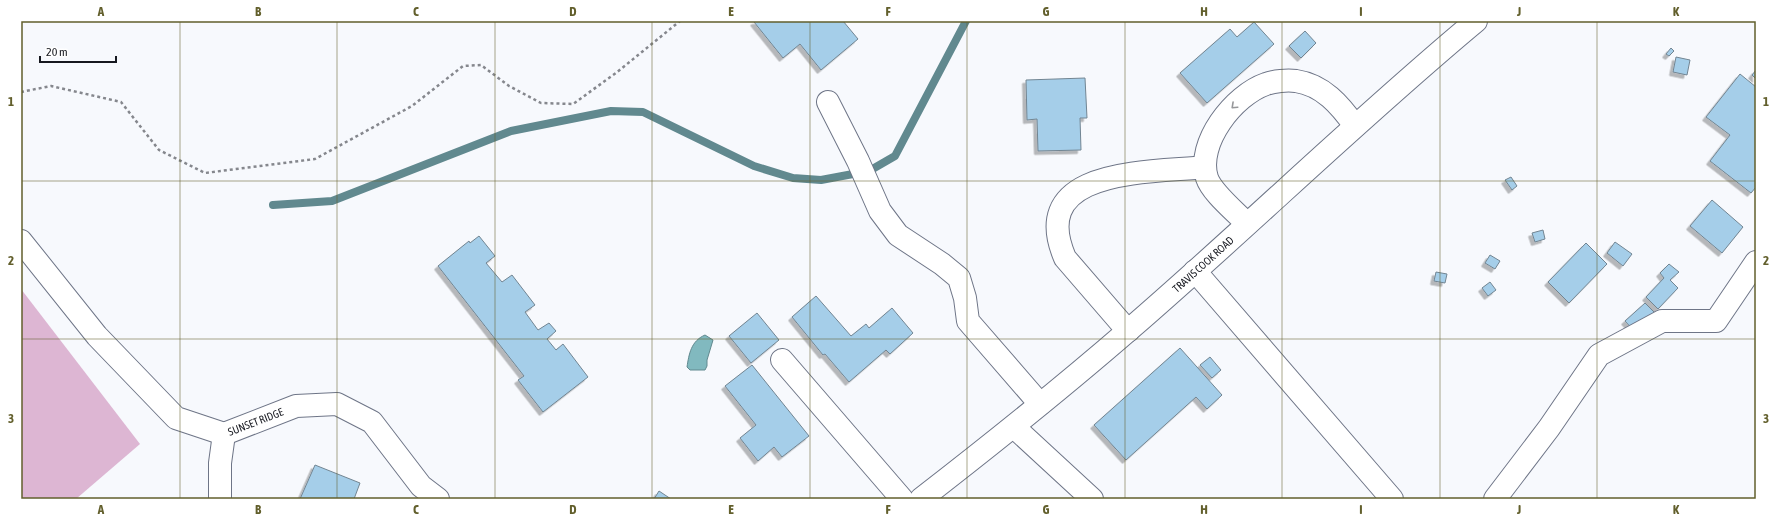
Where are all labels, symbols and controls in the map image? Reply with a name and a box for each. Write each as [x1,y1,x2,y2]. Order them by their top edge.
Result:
text: A [97,4,105,19]
text: B [255,4,262,19]
text: C [413,4,419,19]
text: D [569,4,577,19]
text: E [728,4,734,19]
text: F [885,4,891,19]
text: G [1043,4,1050,19]
text: H [1200,4,1208,19]
text: I [1359,4,1363,19]
text: J [1516,4,1521,19]
text: K [1673,4,1680,19]
scale bar [40,38,116,64]
text: 20 m [46,45,68,59]
text: 1 [8,94,14,109]
text: 1 [1763,94,1769,109]
one-way arrow [1231,101,1239,109]
street label: TRAVIS COOK ROAD [1170,234,1236,295]
text: 2 [8,253,14,268]
text: 2 [1763,253,1769,268]
street label: SUNSET RIDGE [226,405,285,438]
text: 3 [8,411,14,426]
text: 3 [1763,411,1769,426]
text: A [97,502,105,517]
text: B [255,502,262,517]
text: C [413,502,419,517]
text: D [569,502,577,517]
text: E [728,502,734,517]
text: F [885,502,891,517]
text: G [1043,502,1050,517]
text: H [1200,502,1208,517]
text: I [1359,502,1363,517]
text: J [1516,502,1521,517]
text: K [1673,502,1680,517]

